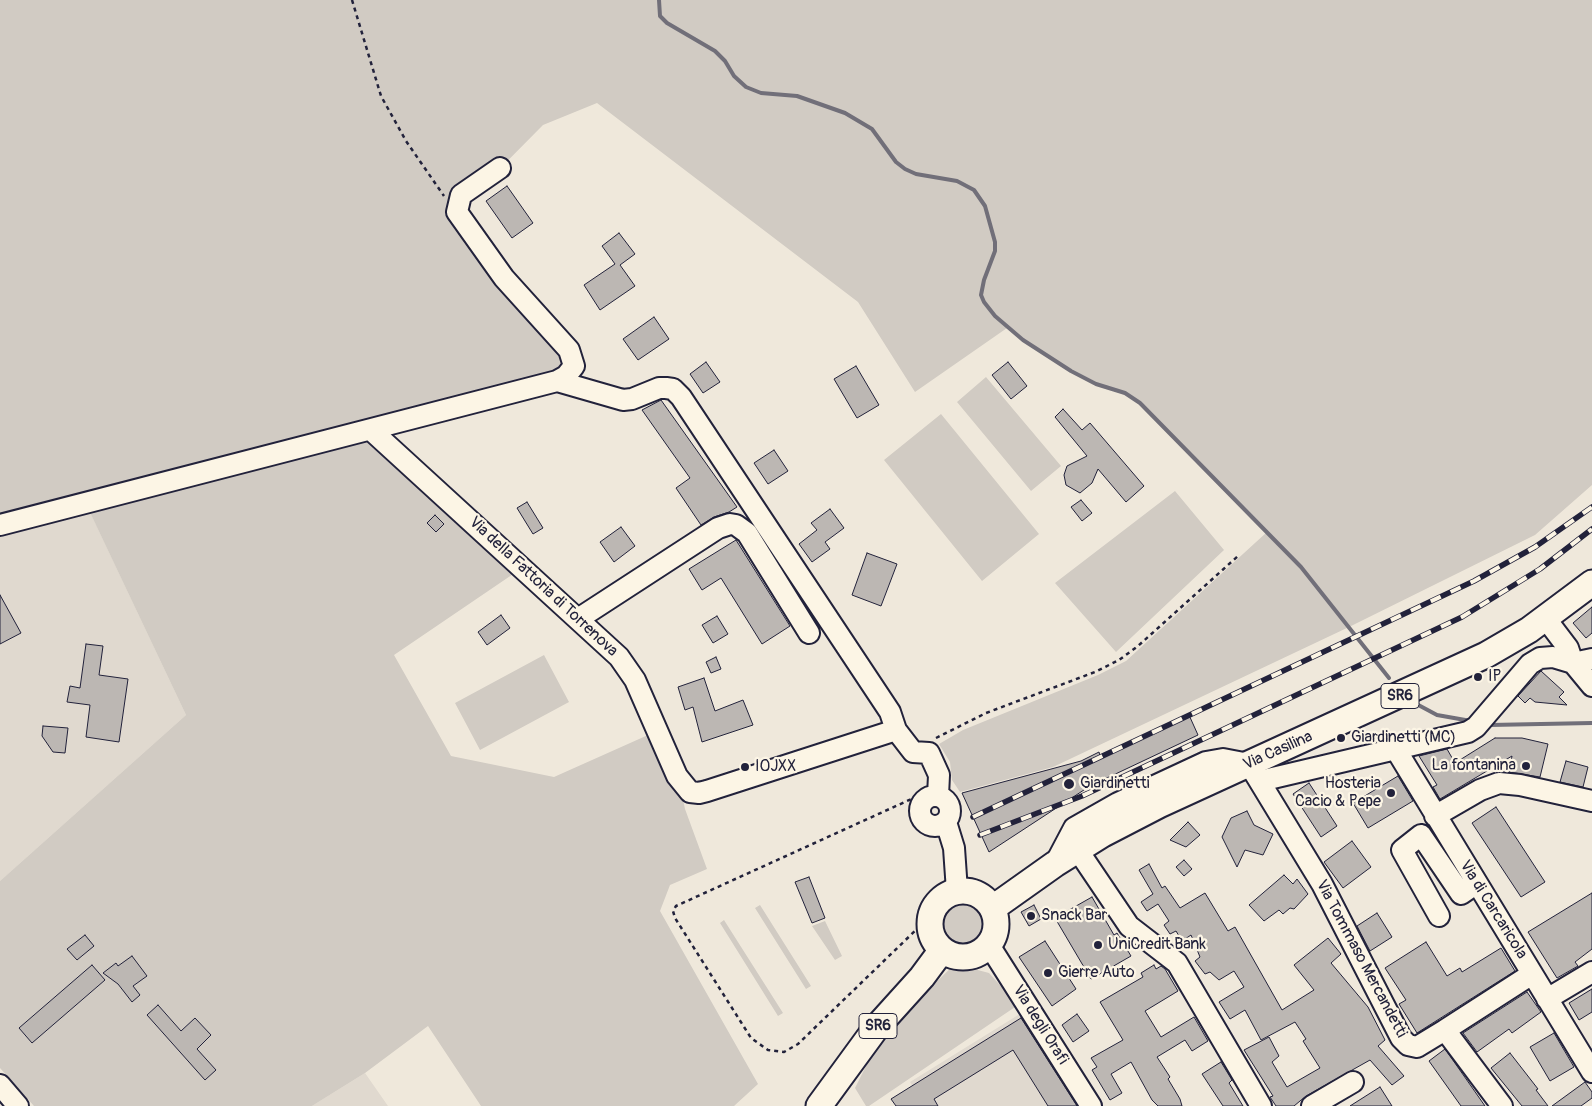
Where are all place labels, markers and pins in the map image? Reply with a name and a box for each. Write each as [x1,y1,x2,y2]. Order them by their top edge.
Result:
place label: IP [1488,667,1501,687]
marker: IP [1472,671,1484,683]
place label: Giardinetti (MC) [1351,728,1456,748]
marker: Giardinetti (MC) [1335,732,1347,744]
place label: La fontanina [1432,756,1516,776]
place label: I0JXX [755,757,796,777]
marker: La fontanina [1520,760,1532,772]
marker: I0JXX [739,761,751,773]
place label: Giardinetti [1080,774,1150,794]
place label: Hosteria Cacio & Pepe [1295,774,1381,812]
marker: Giardinetti [1062,777,1076,791]
marker: Hosteria Cacio & Pepe [1385,787,1397,799]
place label: Snack Bar [1041,906,1107,926]
marker: Snack Bar [1025,910,1037,922]
place label: UniCredit Bank [1108,935,1206,955]
marker: UniCredit Bank [1092,939,1104,951]
place label: Gierre Auto [1058,963,1135,983]
marker: Gierre Auto [1042,967,1054,979]

